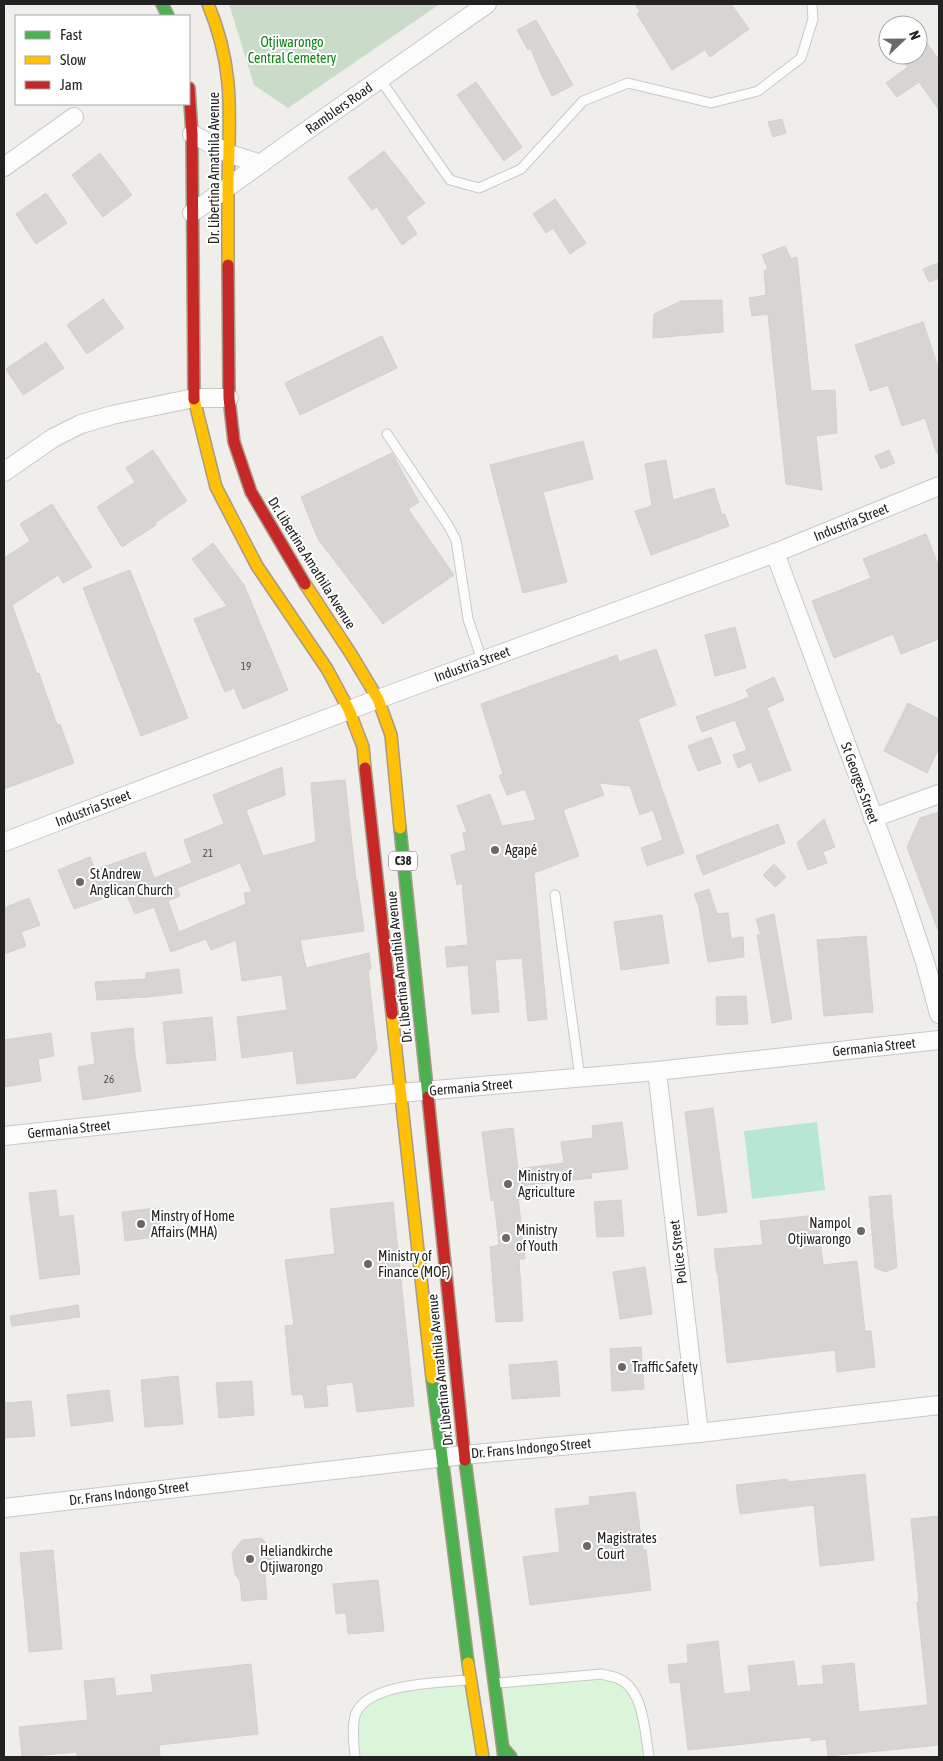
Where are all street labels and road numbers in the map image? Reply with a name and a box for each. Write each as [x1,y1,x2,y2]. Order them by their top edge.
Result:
street label: Ramblers Road [303,79,375,137]
street label: Dr. Libertina Amathila Avenue [206,92,222,244]
street label: Dr. Libertina Amathila Avenue [265,494,359,632]
street label: Industria Street [811,500,891,544]
street label: Industria Street [432,643,512,685]
street label: St Georges Street [838,740,882,826]
street label: Industria Street [53,786,133,830]
road number: C38 [389,851,417,870]
street label: Dr. Libertina Amathila Avenue [383,890,415,1044]
street label: Germania Street [832,1035,916,1059]
street label: Germania Street [429,1075,513,1099]
street label: Germania Street [27,1117,111,1141]
street label: Police Street [666,1219,690,1285]
street label: Dr. Libertina Amathila Avenue [424,1293,456,1447]
street label: Dr. Frans Indongo Street [470,1435,592,1461]
street label: Dr. Frans Indongo Street [68,1478,190,1508]

